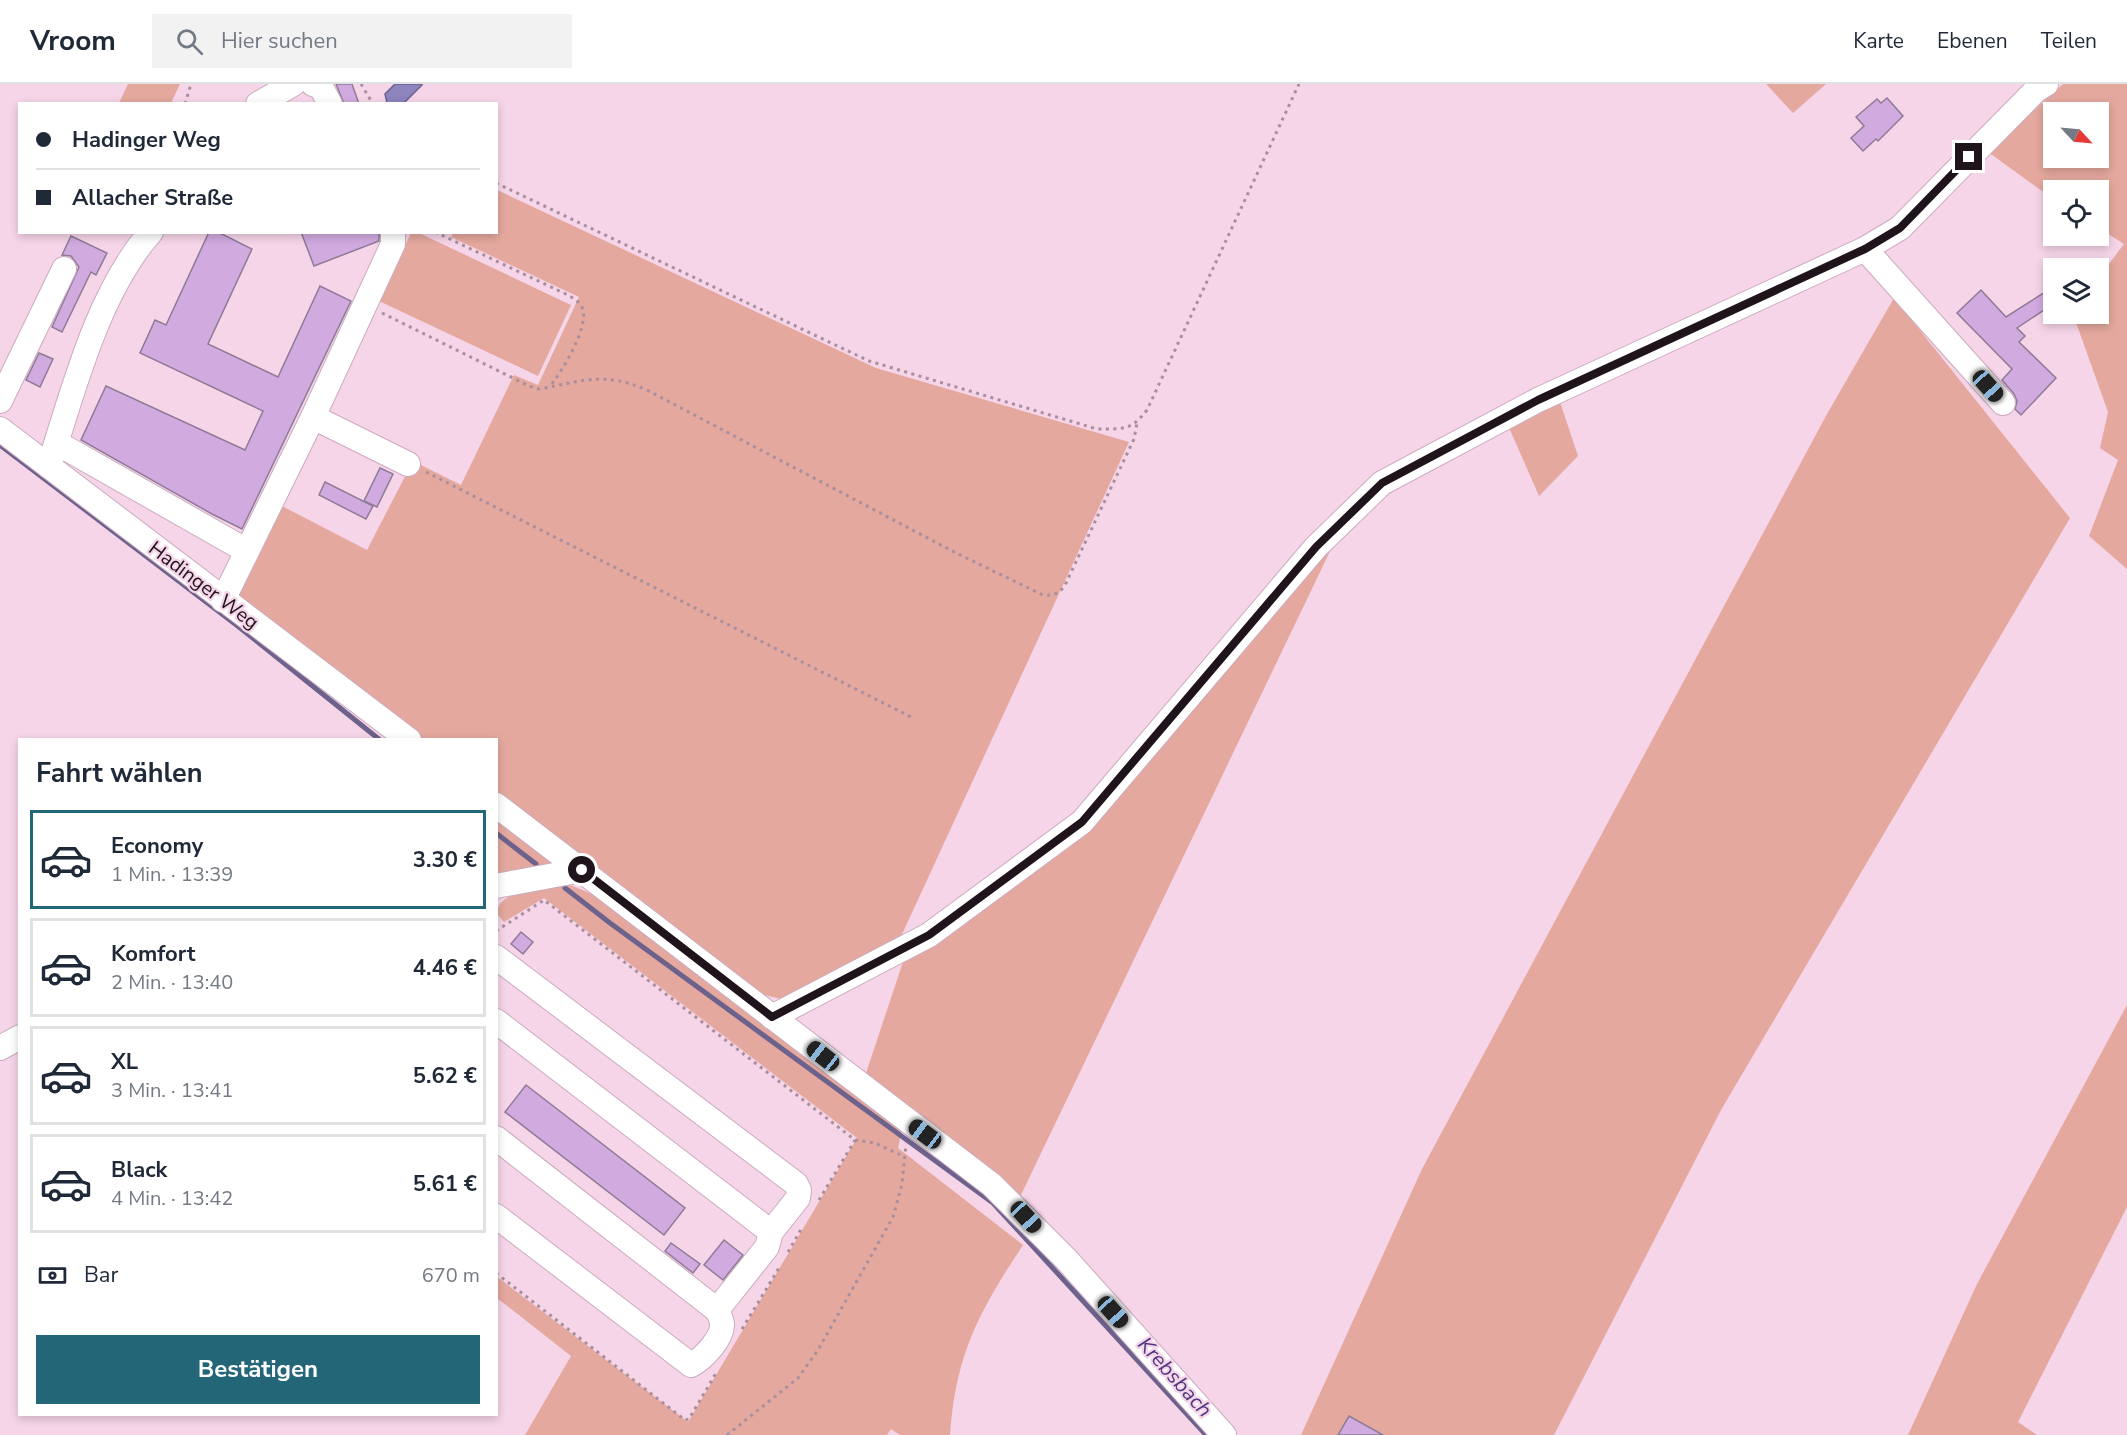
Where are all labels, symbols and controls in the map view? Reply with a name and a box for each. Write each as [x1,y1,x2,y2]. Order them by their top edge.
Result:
search box [152,14,572,68]
text: Vroom [30,22,116,60]
icon: search [173,25,206,58]
text: Hier suchen [221,26,338,56]
text: Karte [1853,27,1904,55]
text: Ebenen [1937,27,2008,55]
text: Teilen [2041,27,2097,55]
north arrow [2043,102,2109,168]
map controls [2043,102,2109,324]
text: Hadinger Weg [72,125,221,155]
route end [1955,143,1982,170]
button: locate [2043,180,2109,246]
text: Allacher Straße [72,183,233,213]
button: layers [2043,258,2109,324]
car [1969,367,2007,405]
street label: Hadinger Weg [143,535,264,636]
text: Fahrt wählen [36,755,202,792]
text: Economy [111,831,203,861]
icon: car [39,833,93,887]
text: 3.30 € [413,845,477,875]
route start [568,856,595,883]
text: 1 Min. · 13:39 [111,861,233,888]
text: Komfort [111,939,195,969]
icon: car [39,941,93,995]
text: 4.46 € [413,953,477,983]
text: 2 Min. · 13:40 [111,969,233,996]
car [803,1038,843,1074]
text: XL [111,1047,138,1077]
icon: car [39,1049,93,1103]
text: 5.62 € [413,1061,477,1091]
text: 3 Min. · 13:41 [111,1077,233,1104]
car [905,1116,945,1152]
text: Black [111,1155,167,1185]
icon: car [39,1157,93,1211]
text: 5.61 € [413,1169,477,1199]
text: 4 Min. · 13:42 [111,1185,233,1212]
car [1007,1198,1045,1236]
icon: cash [36,1259,69,1292]
text: Bar [84,1260,118,1290]
text: 670 m [422,1262,480,1289]
car [1094,1293,1132,1331]
water label: Krebsbach [1131,1331,1219,1423]
button: Bestätigen [36,1335,480,1404]

